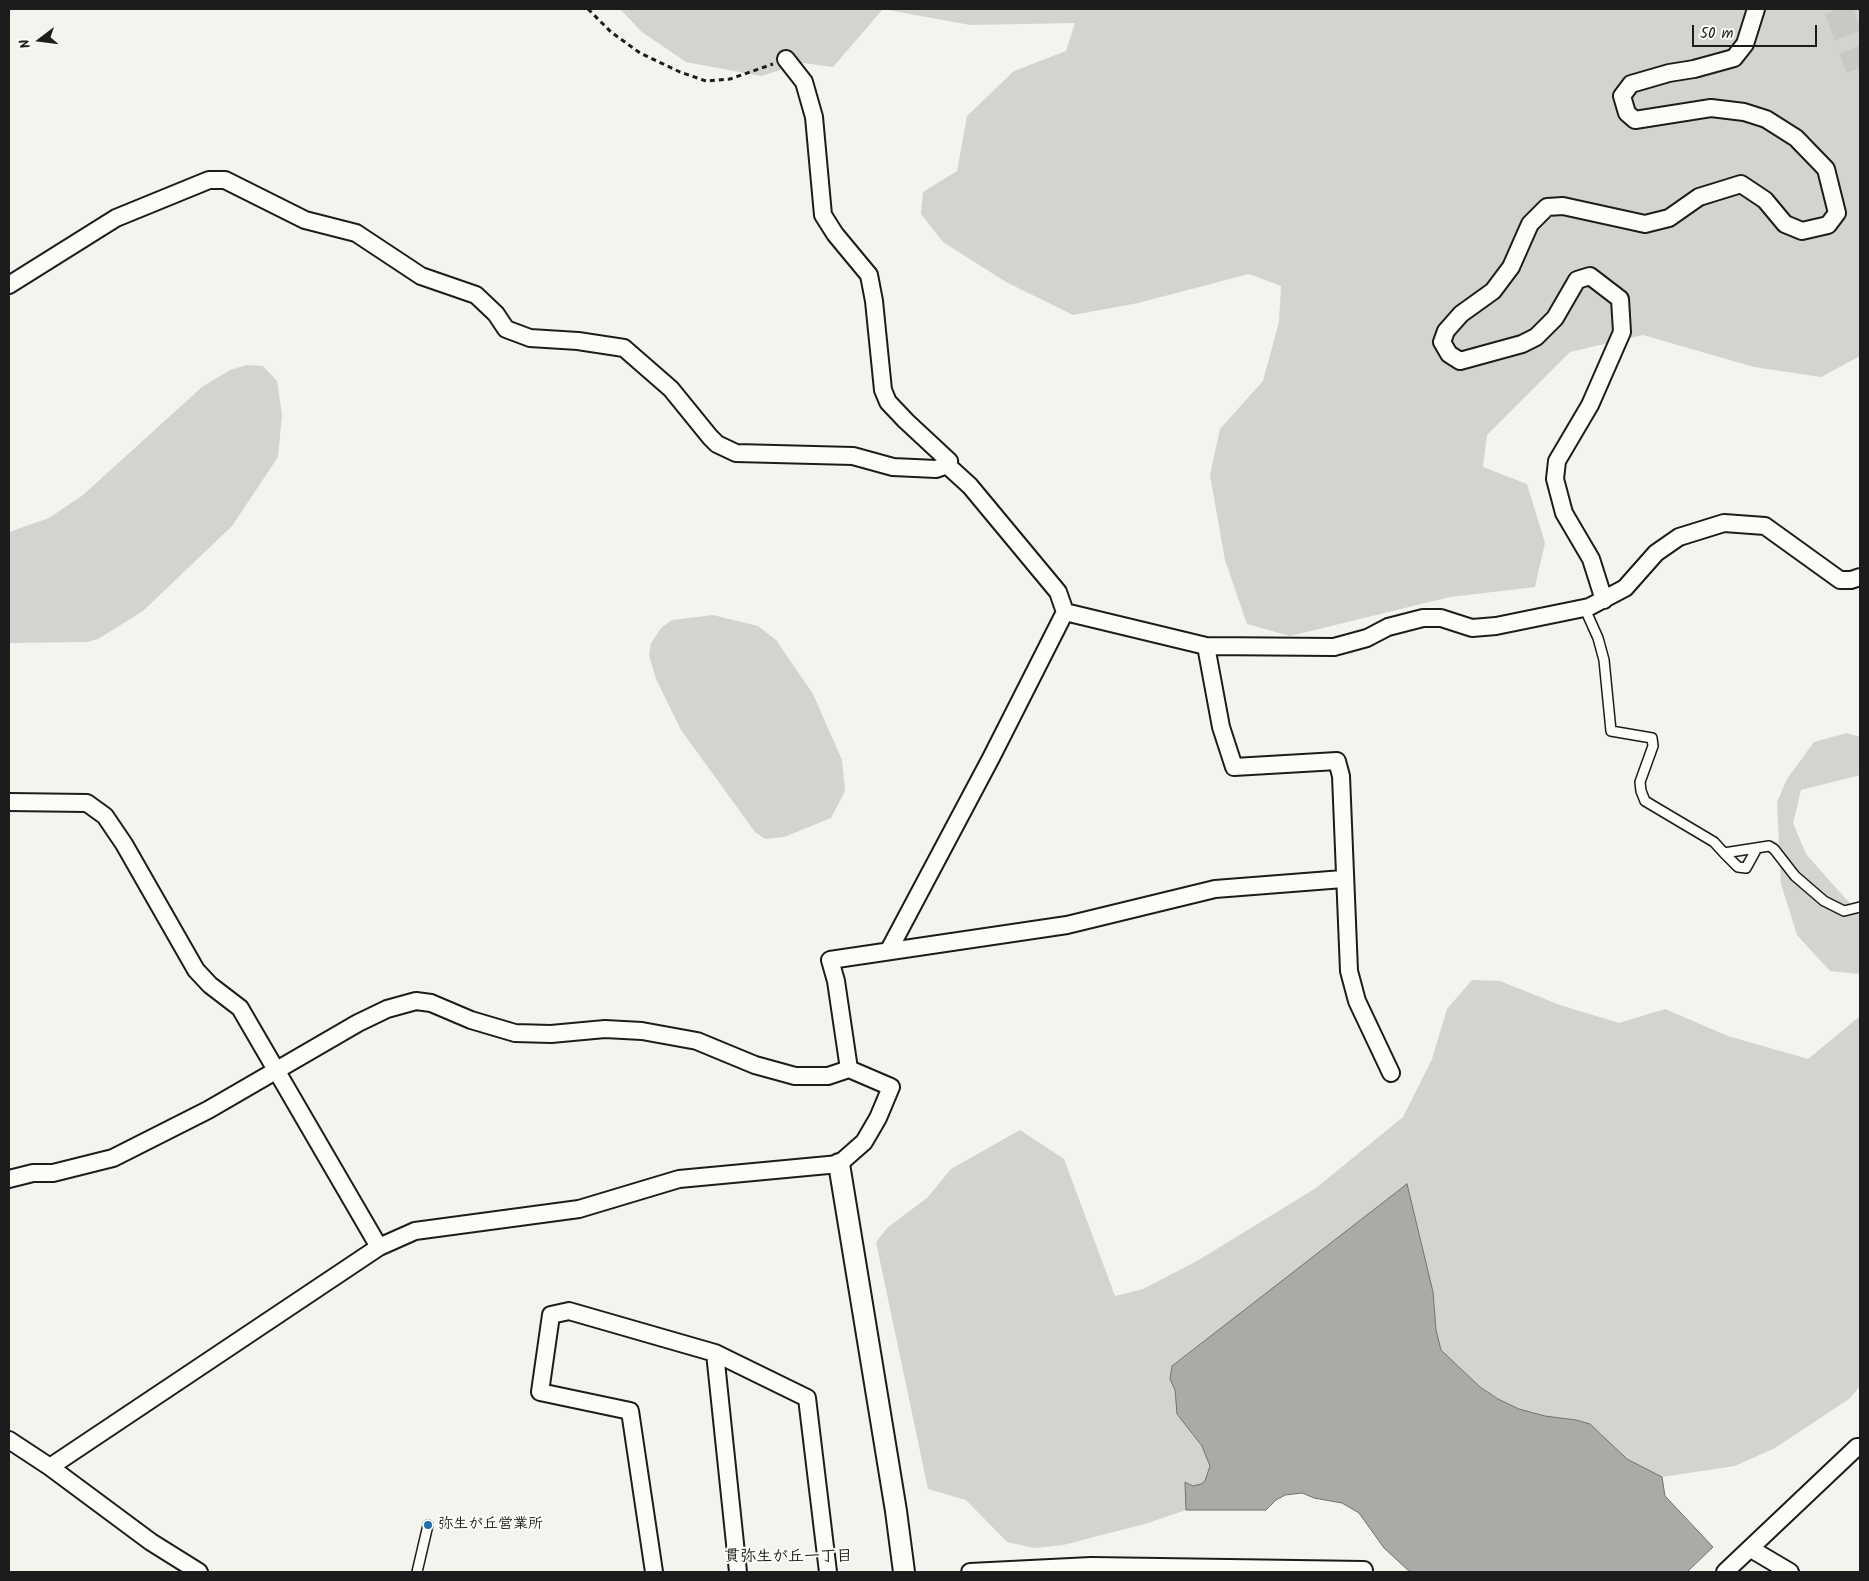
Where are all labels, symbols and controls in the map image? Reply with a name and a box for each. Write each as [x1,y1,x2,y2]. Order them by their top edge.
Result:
north arrow [15,15,65,65]
scale bar [1694,15,1819,47]
text: 50 m [1700,22,1734,46]
text: N [14,37,37,51]
place label: 弥生が丘営業所 [438,1516,543,1534]
marker: 弥生が丘営業所 [422,1519,434,1531]
district label: 貫弥生が丘一丁目 [724,1548,852,1568]

